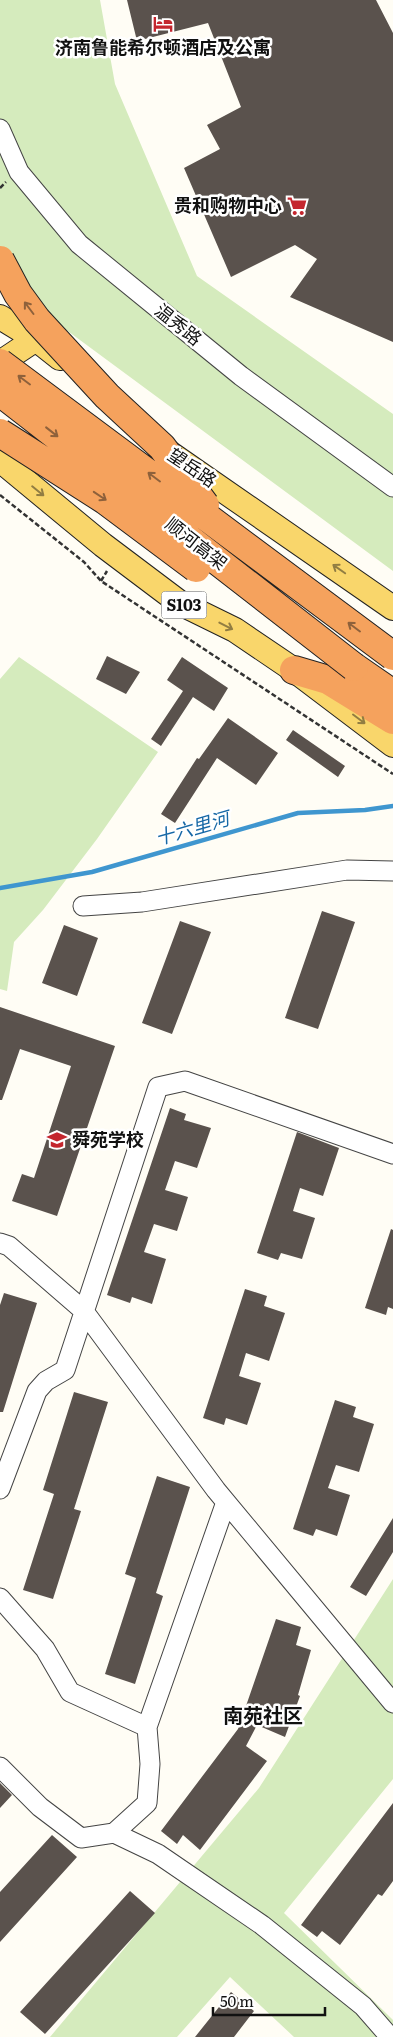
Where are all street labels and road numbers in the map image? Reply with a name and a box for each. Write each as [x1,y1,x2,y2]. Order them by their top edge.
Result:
street label: 温秀路 [149,296,208,351]
street label: 望岳路 [163,440,223,493]
street label: 顺河高架 [160,510,234,576]
road number: S103 [162,592,206,618]

